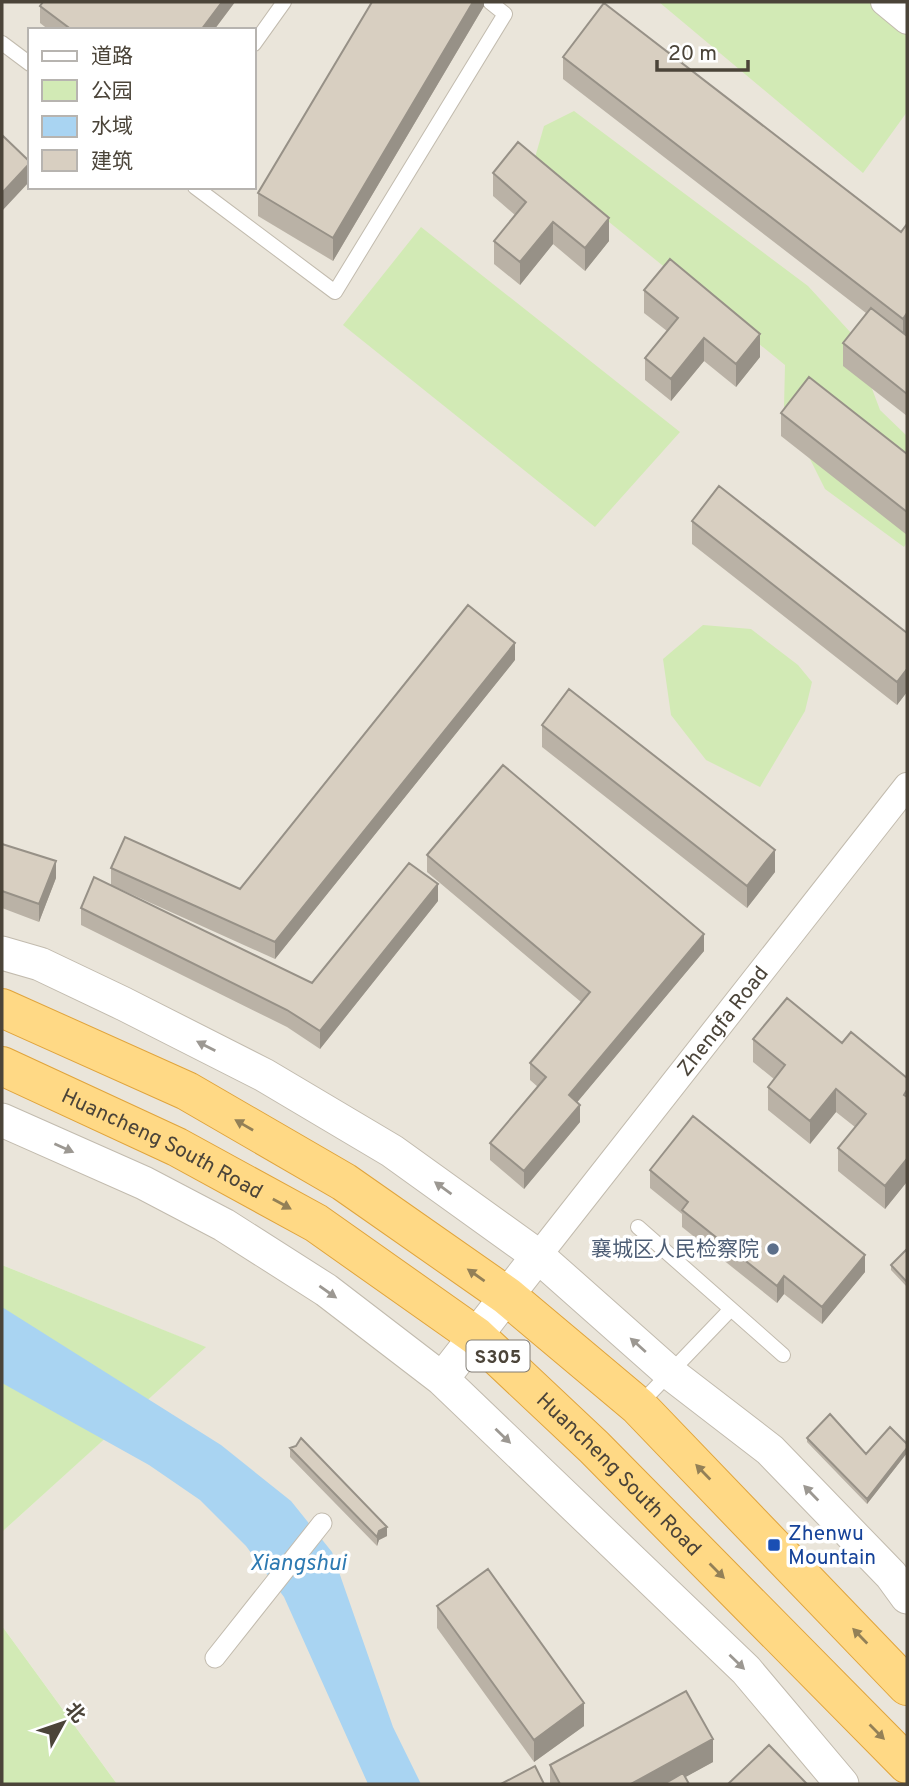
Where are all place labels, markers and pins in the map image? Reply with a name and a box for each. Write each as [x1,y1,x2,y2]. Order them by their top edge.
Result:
place label: 襄城区人民检察院 [591,1237,759,1264]
marker: 襄城区人民检察院 [765,1241,781,1257]
place label: Zhenwu Mountain [788,1521,876,1572]
marker: Zhenwu Mountain [766,1537,782,1553]

